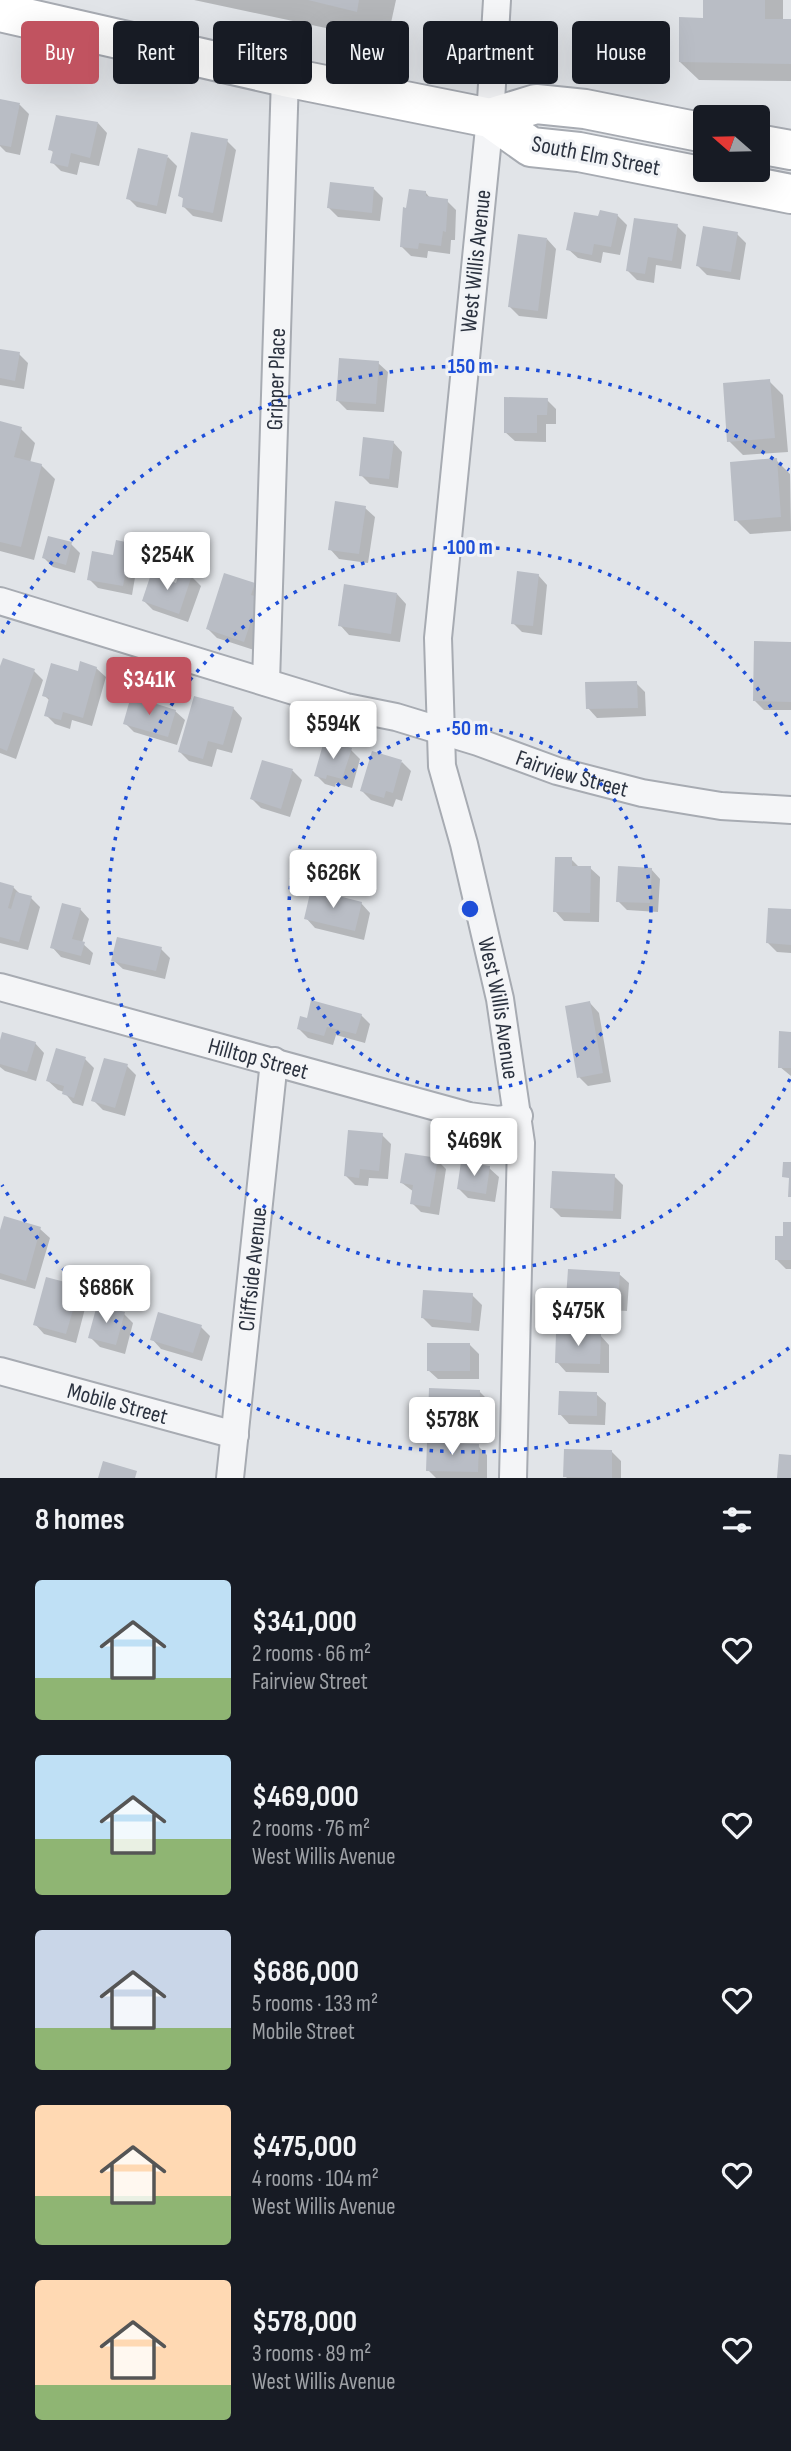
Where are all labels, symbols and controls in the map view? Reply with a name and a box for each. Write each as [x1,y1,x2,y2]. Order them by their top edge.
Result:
chip: Buy [21,21,99,84]
chip: Rent [113,21,199,84]
chip: Filters [213,21,312,84]
chip: New [326,21,409,84]
chip: Apartment [423,21,558,84]
chip: House [572,21,670,84]
north arrow [693,105,770,182]
map controls [693,105,770,182]
street label: South Elm Street [529,130,662,182]
street label: West Willis Avenue [455,188,497,334]
street label: Gripper Place [261,328,292,431]
text: 150 m [448,354,492,379]
pin: $254K [118,532,216,592]
text: 100 m [447,535,493,560]
text: $254K [140,541,194,569]
pin: $341K [100,658,198,717]
text: $341K [122,666,176,694]
pin: $594K [284,702,382,761]
text: $594K [306,710,360,738]
text: 50 m [452,716,488,741]
street label: Fairview Street [512,744,631,804]
pin: $626K [284,850,382,910]
text: $626K [306,859,360,887]
centre of rings [458,897,482,921]
street label: West Willis Avenue [471,935,525,1081]
street label: Hilltop Street [205,1032,311,1086]
pin: $469K [425,1118,523,1178]
text: $469K [446,1127,502,1155]
street label: Cliffside Avenue [233,1206,273,1333]
pin: $686K [57,1266,155,1325]
text: $686K [78,1274,134,1302]
pin: $475K [529,1288,627,1348]
text: $475K [551,1297,605,1325]
street label: Mobile Street [64,1377,171,1431]
pin: $578K [403,1398,501,1457]
text: $578K [425,1406,479,1434]
icon: filters [718,1501,756,1539]
text: 8 homes [35,1502,124,1538]
text: $341,000 [252,1604,357,1640]
icon: home [91,1608,175,1692]
icon: heart [718,1631,756,1669]
text: 2 rooms · 66 m² [252,1640,371,1668]
text: Fairview Street [252,1668,368,1696]
text: $469,000 [252,1779,359,1815]
icon: home [91,1783,175,1867]
icon: heart [718,1806,756,1844]
text: 2 rooms · 76 m² [252,1815,370,1843]
text: West Willis Avenue [252,1843,395,1871]
text: $686,000 [252,1954,359,1990]
icon: home [91,1958,175,2042]
icon: heart [718,1981,756,2019]
text: 5 rooms · 133 m² [252,1990,378,2018]
text: Mobile Street [252,2018,355,2046]
text: $475,000 [252,2129,357,2165]
icon: home [91,2133,175,2217]
icon: heart [718,2156,756,2194]
text: 4 rooms · 104 m² [252,2165,379,2193]
text: West Willis Avenue [252,2193,395,2221]
text: $578,000 [252,2304,357,2340]
icon: home [91,2308,175,2392]
icon: heart [718,2331,756,2369]
text: 3 rooms · 89 m² [252,2340,371,2368]
text: West Willis Avenue [252,2368,395,2396]

